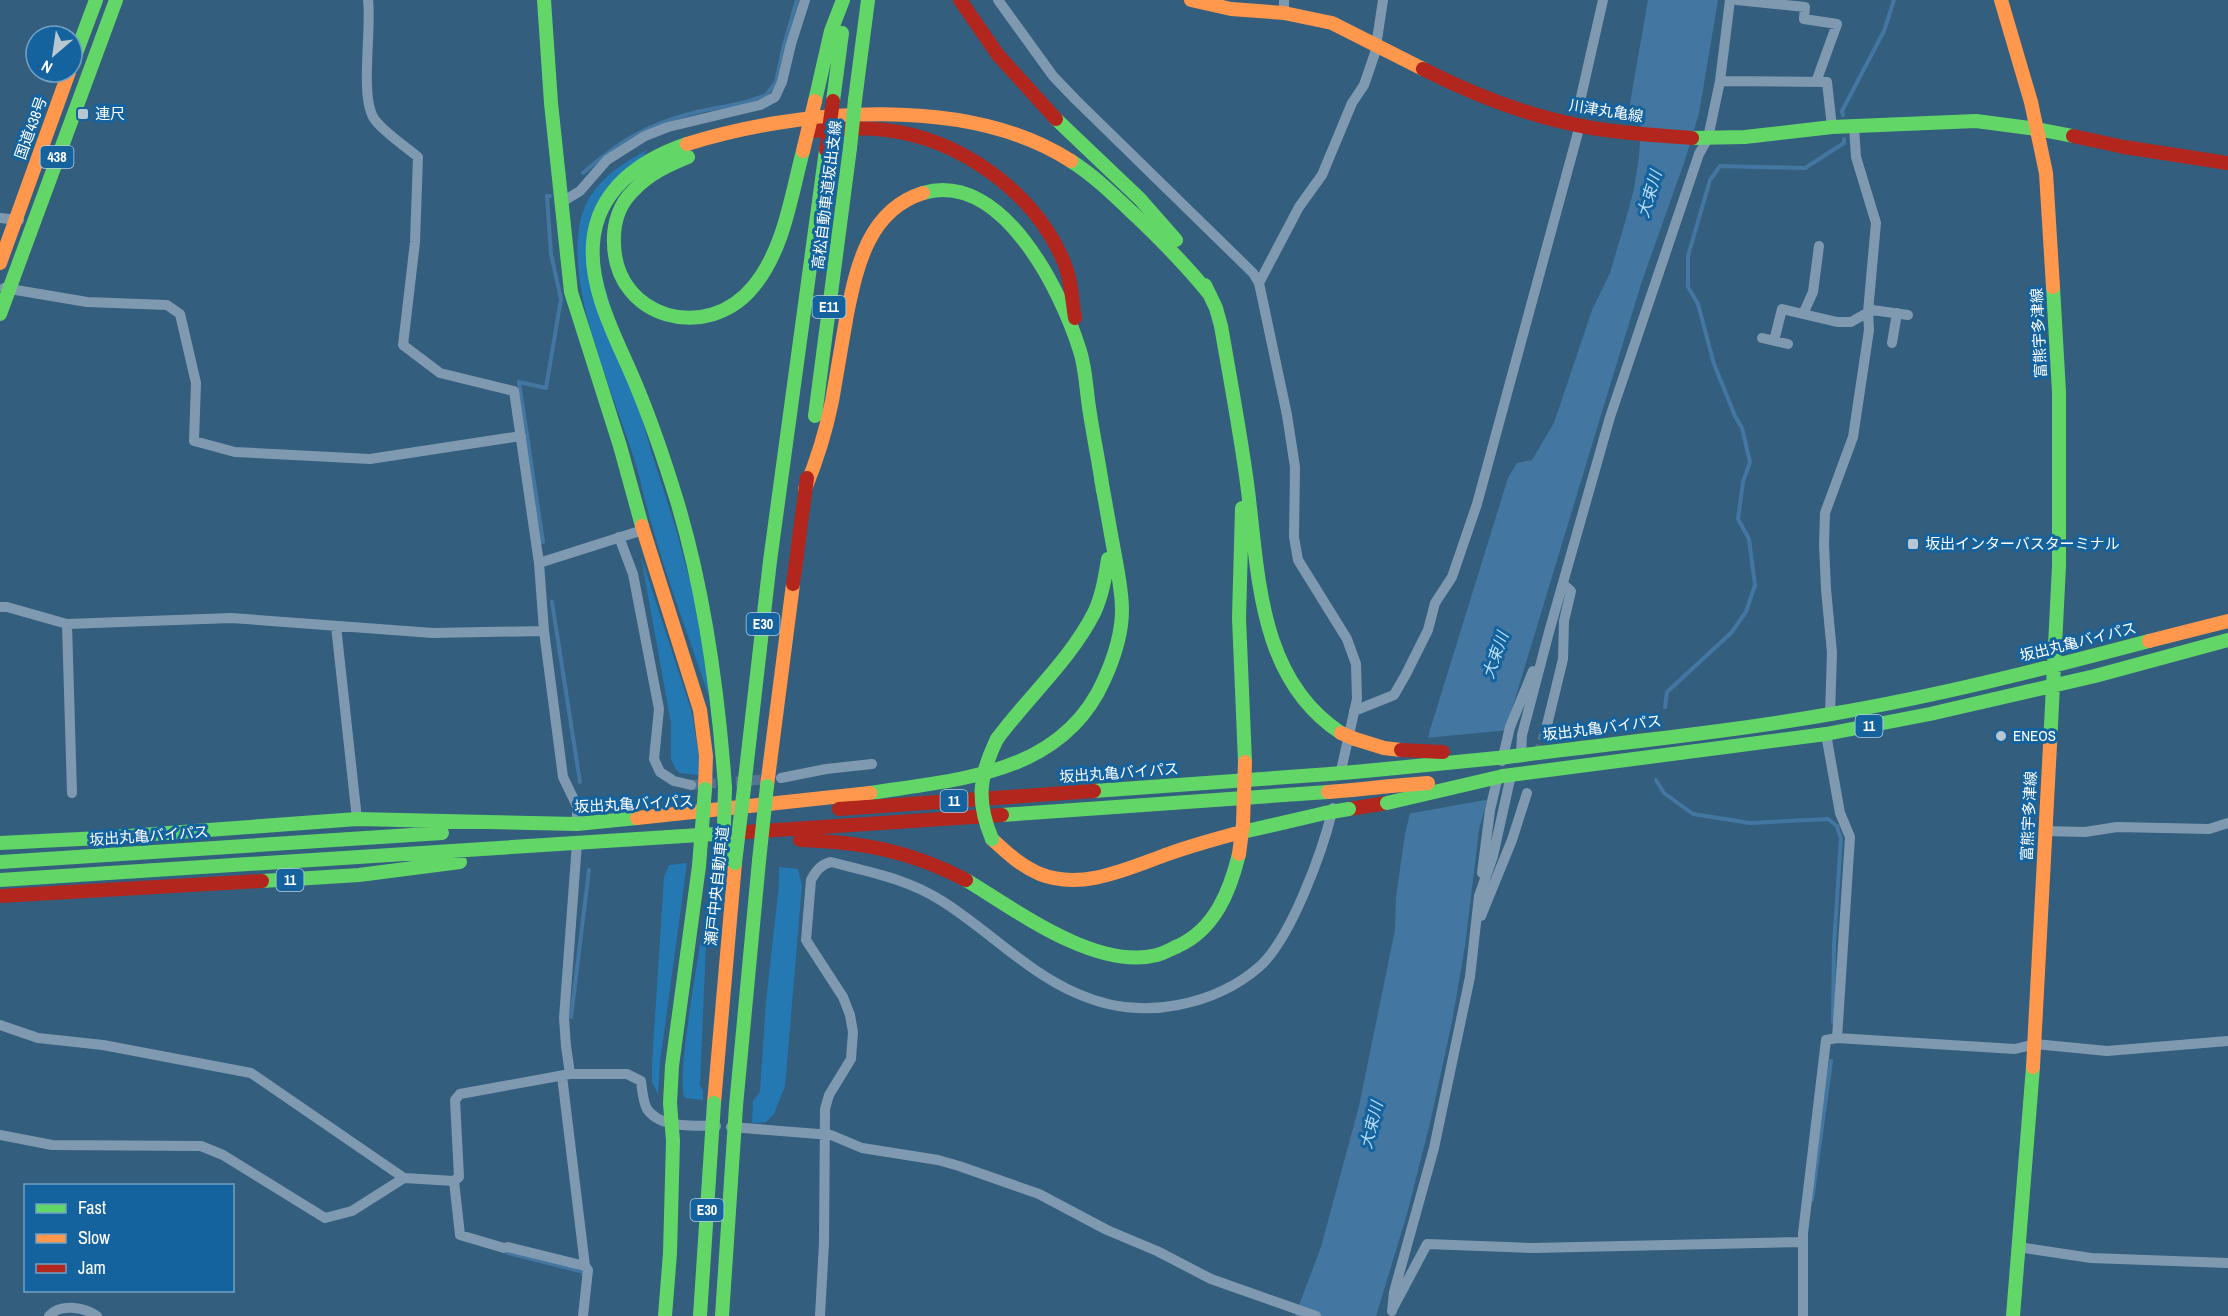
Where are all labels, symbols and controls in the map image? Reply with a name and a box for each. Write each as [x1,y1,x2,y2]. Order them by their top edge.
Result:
north arrow [24,24,84,84]
text: N [37,55,56,79]
street label: 国道438号 [9,93,52,162]
street label: 川津丸亀線 [1567,94,1645,127]
place label: 連尺 [95,103,125,124]
marker: 連尺 [76,107,90,121]
street label: 高松自動車道坂出支線 [807,119,846,271]
road number: 438 [40,146,74,168]
water label: 大束川 [1631,166,1667,220]
street label: 富熊宇多津線 [2026,288,2051,379]
road number: E11 [812,296,846,318]
place label: 坂出インターバスターミナル [1925,533,2120,554]
marker: 坂出インターバスターミナル [1906,537,1920,551]
road number: E30 [746,613,780,635]
street label: 坂出丸亀バイパス [2017,617,2138,666]
water label: 大束川 [1477,627,1514,681]
street label: 坂出丸亀バイパス [1541,710,1663,745]
road number: 11 [1856,715,1882,737]
place label: ENEOS [2013,725,2056,746]
marker: ENEOS [1994,729,2008,743]
street label: 坂出丸亀バイパス [1059,758,1179,787]
street label: 富熊宇多津線 [2016,770,2041,861]
street label: 坂出丸亀バイパス [574,790,694,817]
road number: 11 [940,790,968,812]
street label: 坂出丸亀バイパス [89,821,209,850]
street label: 瀬戸中央自動車道 [700,825,733,947]
road number: 11 [276,869,304,891]
water label: 大束川 [1355,1097,1388,1151]
legend [24,1184,234,1292]
text: Fast [78,1195,106,1220]
road number: E30 [690,1199,724,1221]
text: Slow [78,1225,110,1250]
text: Jam [78,1255,106,1280]

